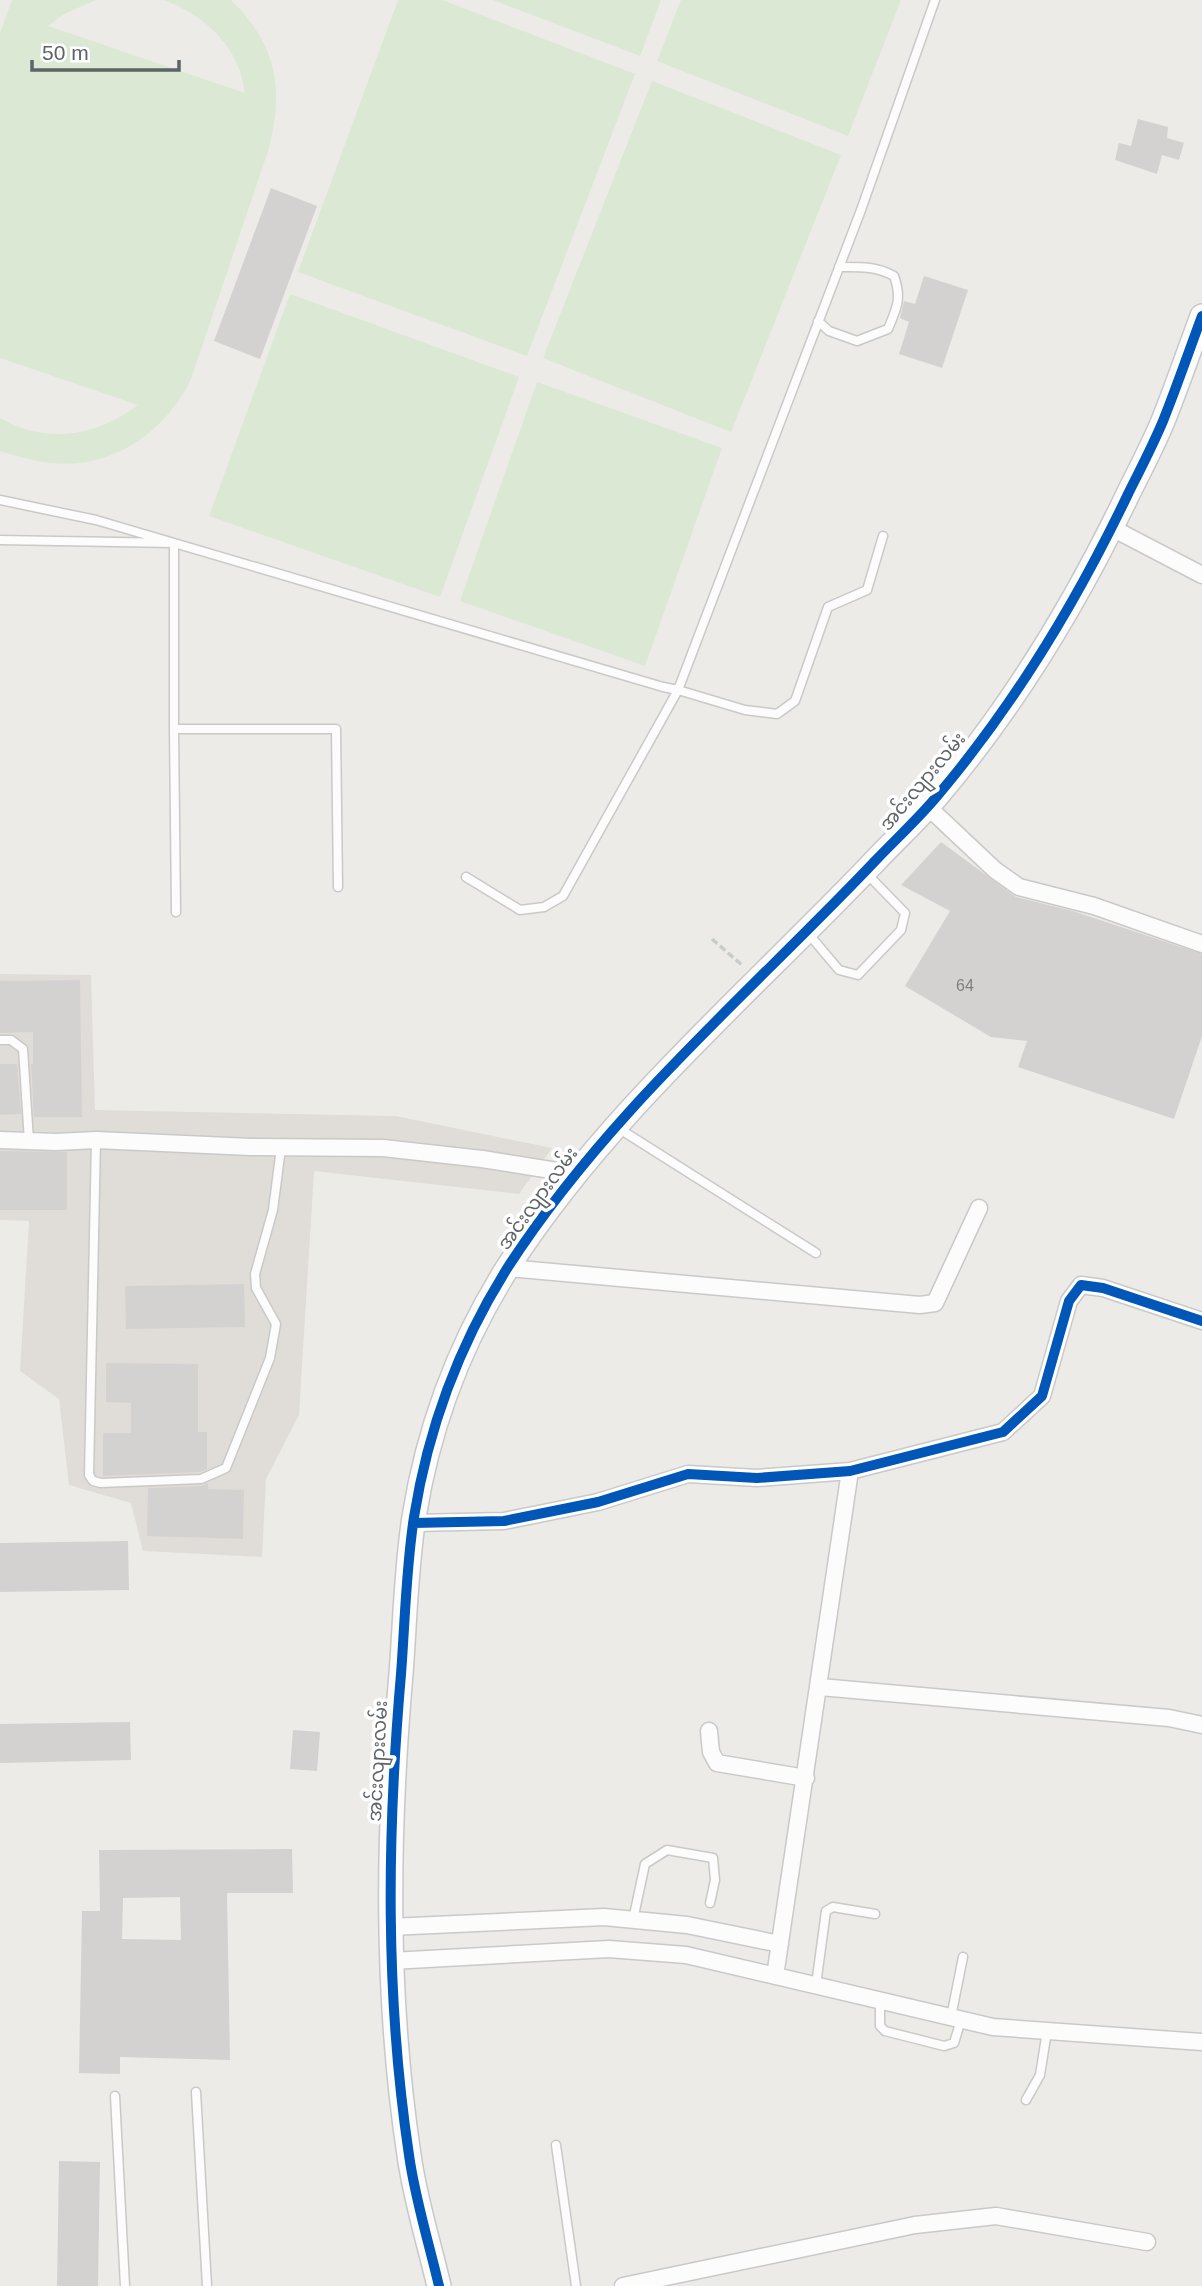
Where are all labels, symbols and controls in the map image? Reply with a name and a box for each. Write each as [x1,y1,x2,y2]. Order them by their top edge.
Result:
scale bar [32,28,178,72]
text: 50 m [42,41,89,64]
street label: အင်းလျားလမ်း [872,725,973,838]
house number: 64 [956,977,974,994]
street label: အင်းလျားလမ်း [490,1141,586,1257]
street label: အင်းလျားလမ်း [360,1700,396,1823]

